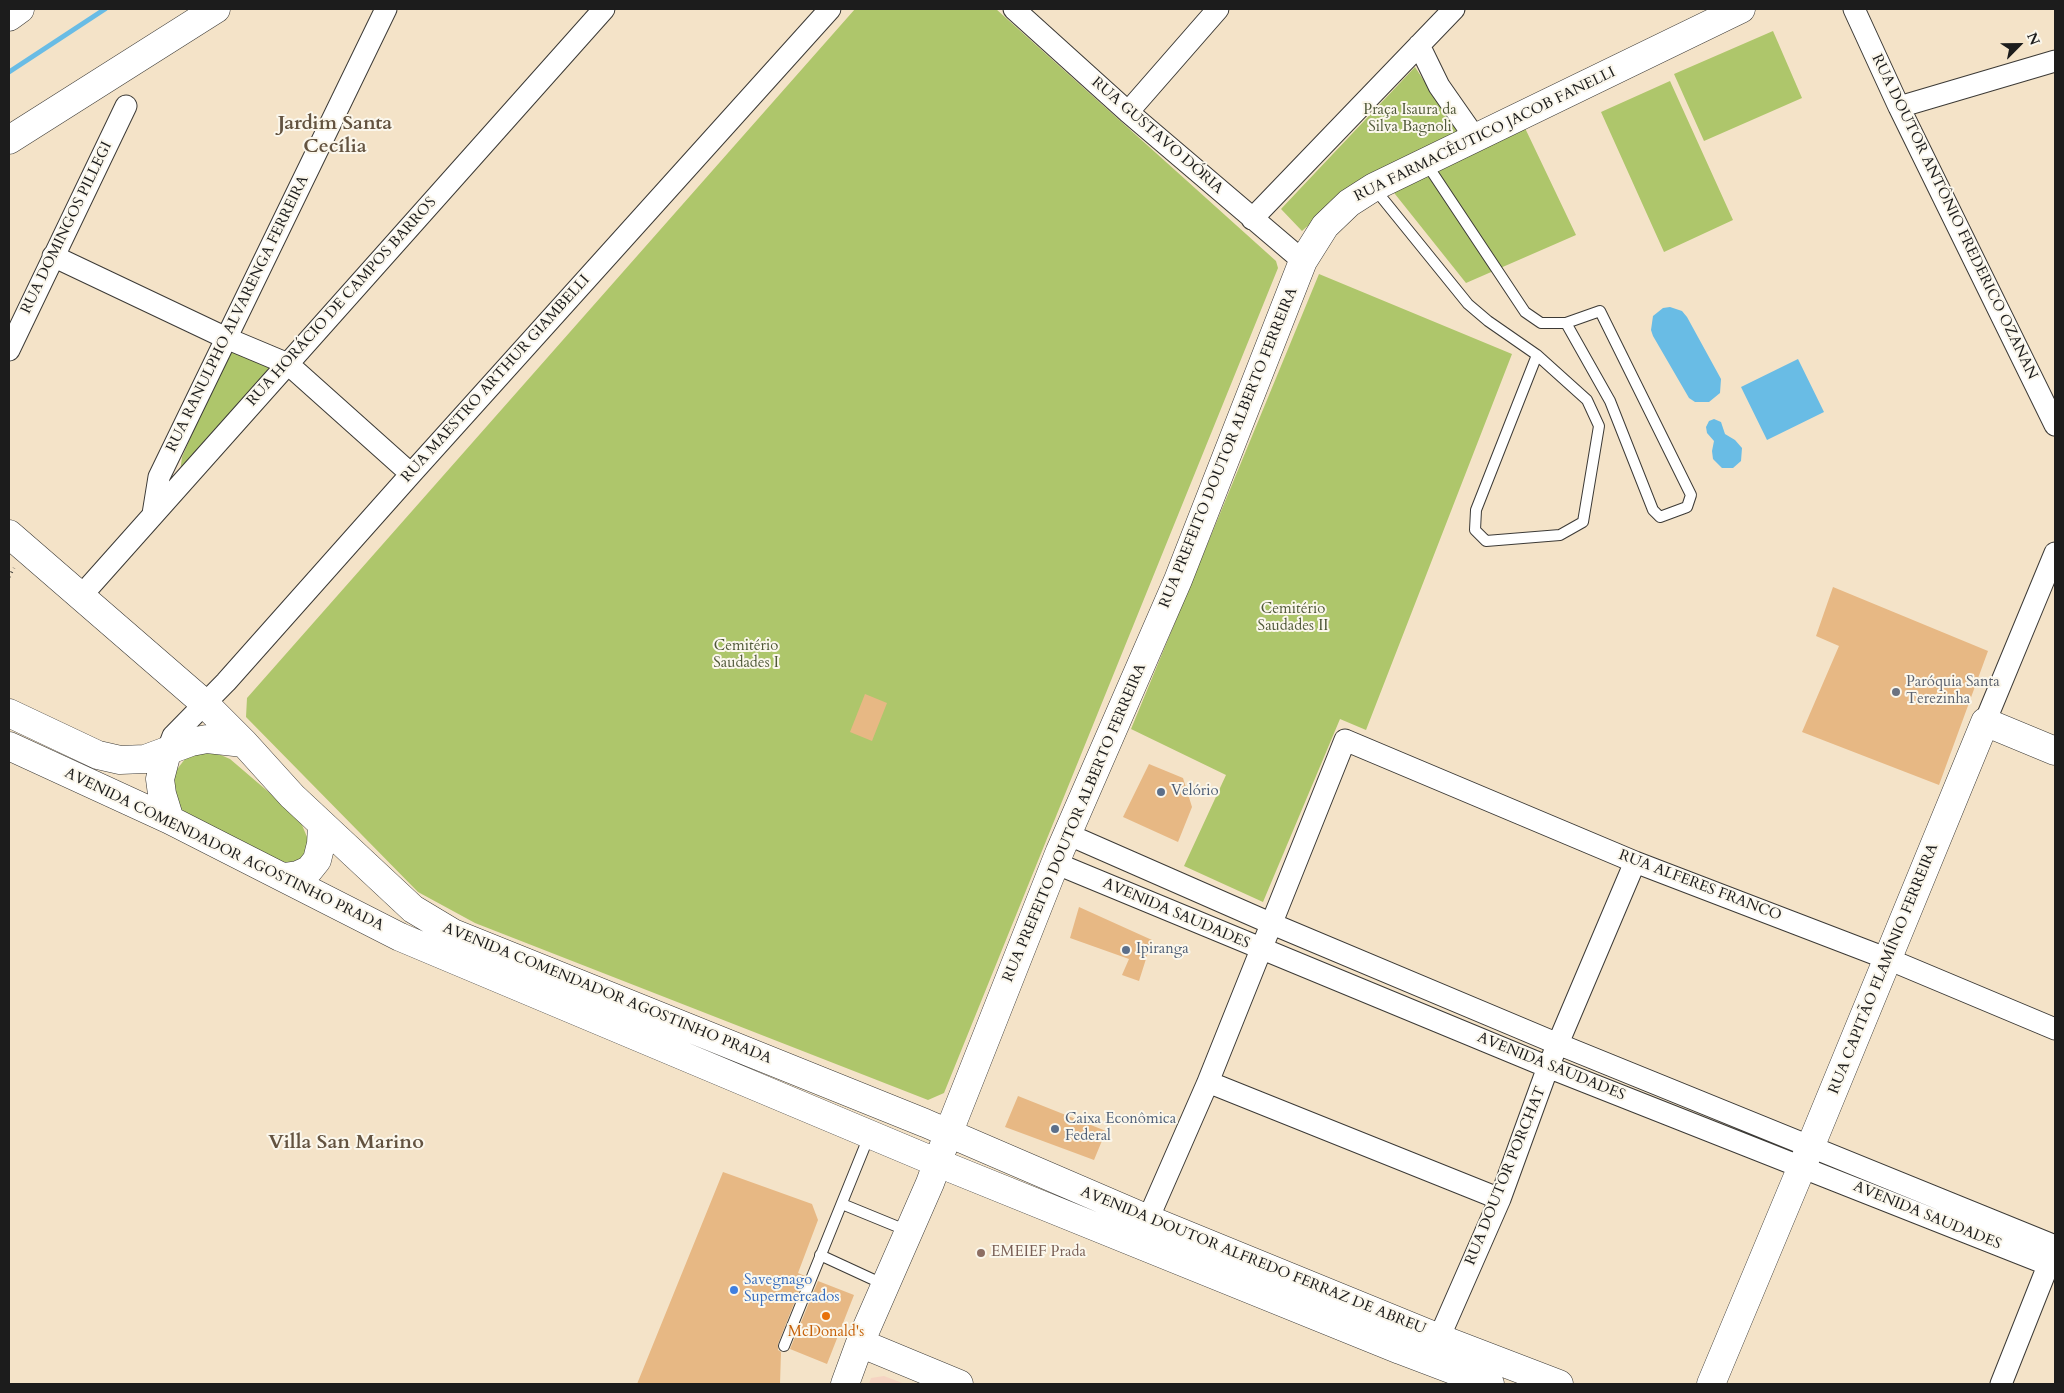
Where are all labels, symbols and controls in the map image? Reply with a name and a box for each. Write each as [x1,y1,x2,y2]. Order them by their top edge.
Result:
north arrow [1994,20,2044,70]
text: N [2022,30,2044,48]
street label: RUA DOUTOR ANTÔNIO FREDERICO OZANAN [1867,51,2041,383]
street label: RUA FARMACÊUTICO JACOB FANELLI [1352,64,1618,206]
street label: RUA GUSTAVO DÓRIA [1087,74,1227,198]
park label: Praça Isaura da Silva Bagnoli [1363,102,1457,137]
district label: Jardim Santa Cecília [278,112,392,159]
street label: RUA DOMINGOS PILLEGI [17,139,117,317]
street label: RUA RANULPHO ALVARENGA FERREIRA [163,173,313,455]
street label: RUA HORÁCIO DE CAMPOS BARROS [243,194,441,410]
street label: RUA MAESTRO ARTHUR GIAMBELLI [398,272,594,486]
street label: RUA PREFEITO DOUTOR ALBERTO FERREIRA [1156,285,1302,611]
park label: Cemitério Saudades II [1258,601,1328,636]
park label: Cemitério Saudades I [713,638,779,673]
street label: RUA PREFEITO DOUTOR ALBERTO FERREIRA [999,661,1151,985]
place label: Paróquia Santa Terezinha [1906,674,2000,709]
marker: Paróquia Santa Terezinha [1890,686,1902,698]
street label: AVENIDA COMENDADOR AGOSTINHO PRADA [61,765,387,935]
place label: Velório [1171,783,1219,801]
marker: Velório [1155,786,1167,798]
street label: RUA CAPITÃO FLAMÍNIO FERREIRA [1825,841,1943,1097]
street label: RUA ALFERES FRANCO [1616,847,1784,925]
street label: AVENIDA SAUDADES [1100,875,1252,953]
street label: AVENIDA COMENDADOR AGOSTINHO PRADA [440,920,774,1068]
place label: Ipiranga [1136,941,1189,959]
marker: Ipiranga [1120,944,1132,956]
street label: AVENIDA SAUDADES [1474,1029,1628,1105]
street label: RUA DOUTOR PORCHAT [1462,1084,1550,1268]
place label: Caixa Econômica Federal [1065,1111,1176,1146]
marker: Caixa Econômica Federal [1049,1123,1061,1135]
district label: Villa San Marino [268,1131,424,1155]
street label: AVENIDA SAUDADES [1850,1178,2004,1254]
street label: AVENIDA DOUTOR ALFREDO FERRAZ DE ABREU [1078,1183,1428,1339]
place label: EMEIEF Prada [991,1244,1086,1262]
marker: EMEIEF Prada [975,1247,987,1259]
place label: Savegnago Supermercados [744,1272,839,1307]
marker: Savegnago Supermercados [728,1284,740,1296]
marker: McDonald's [820,1310,832,1322]
place label: McDonald's [788,1324,864,1342]

